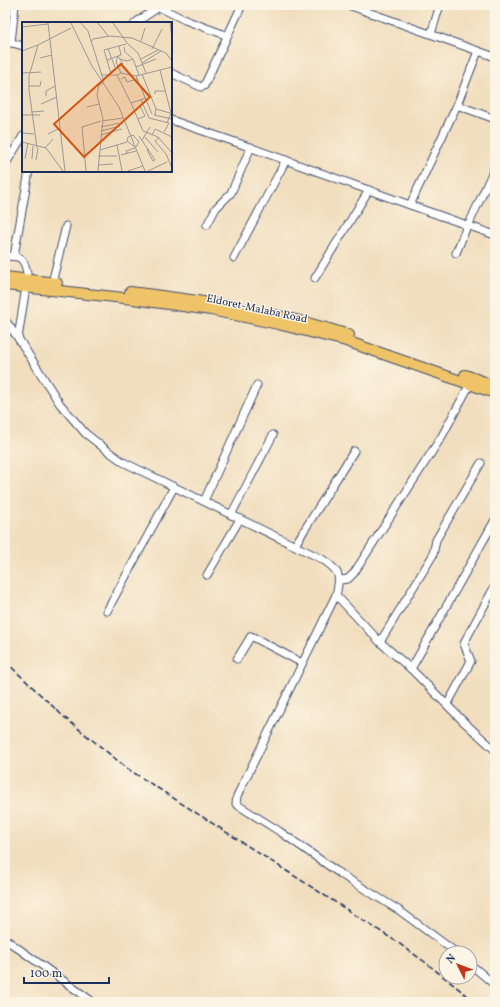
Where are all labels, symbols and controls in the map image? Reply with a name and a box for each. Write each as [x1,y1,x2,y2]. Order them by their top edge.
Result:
inset map [22,22,172,172]
street label: Eldoret-Malaba Road [205,291,309,327]
north arrow [438,945,478,985]
text: N [443,951,460,967]
scale bar [24,959,109,985]
text: 100 m [30,966,63,982]

